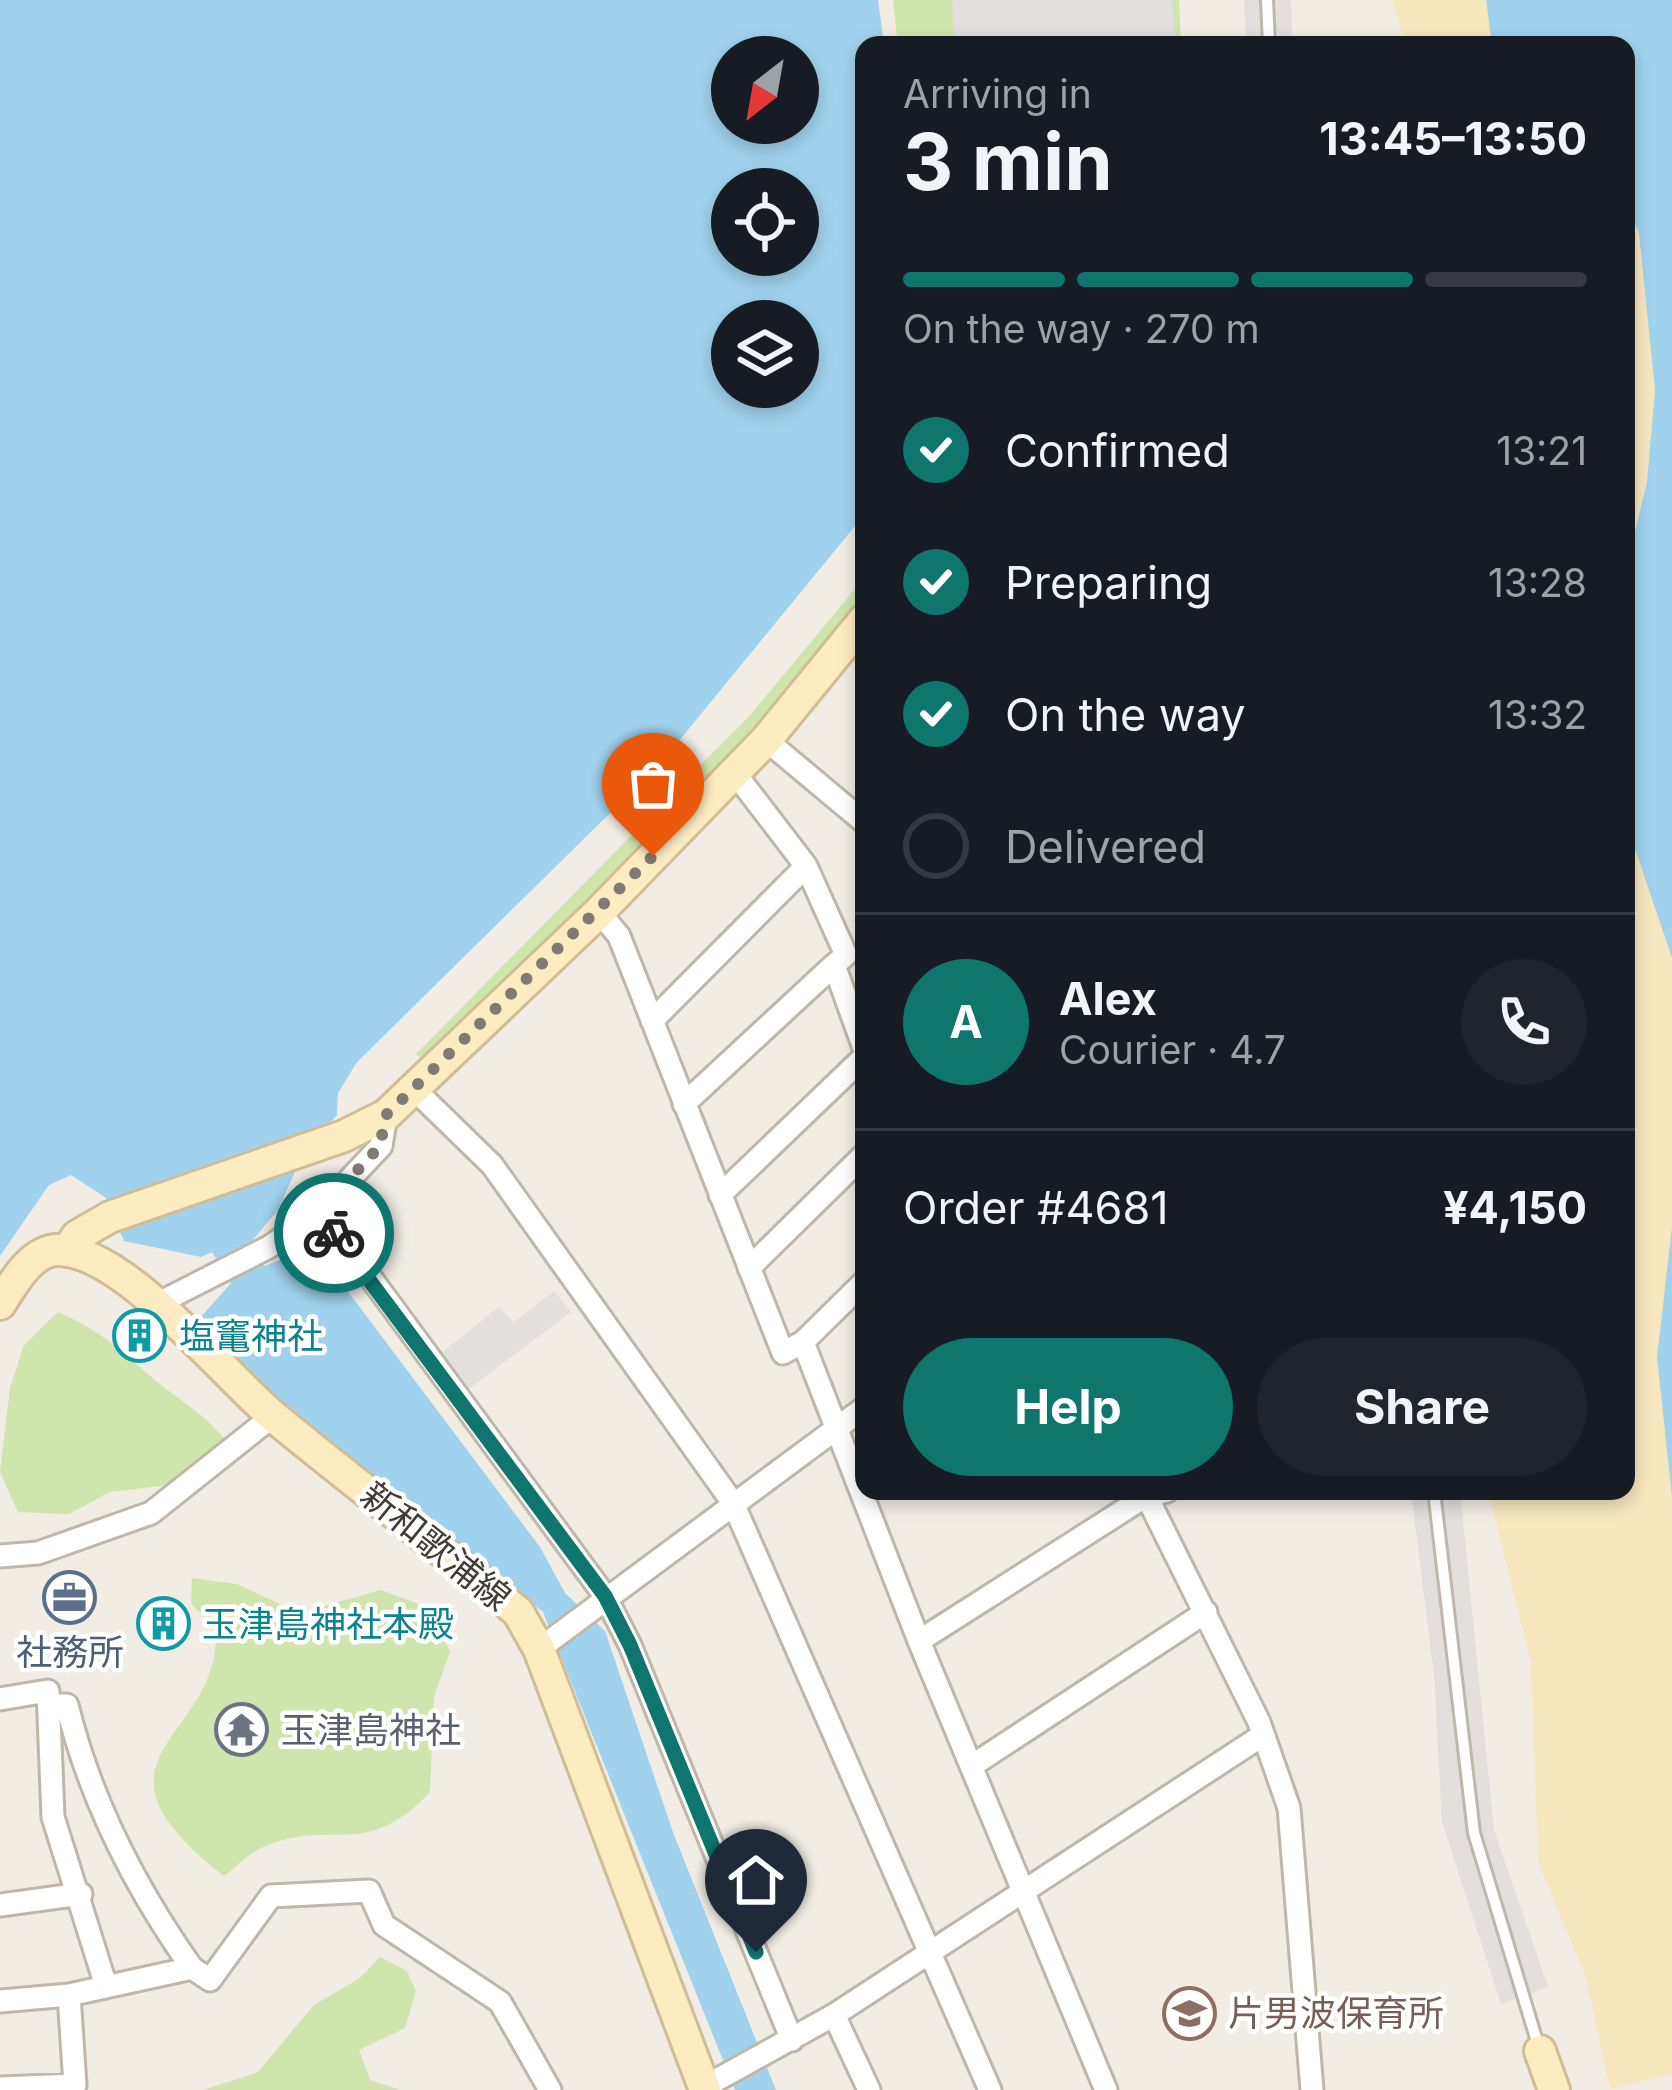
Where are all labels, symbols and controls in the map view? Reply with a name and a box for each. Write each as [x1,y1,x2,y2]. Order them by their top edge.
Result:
north arrow [711,36,819,144]
map controls [711,36,819,408]
text: Arriving in [903,70,1092,117]
text: 13:45–13:50 [1319,111,1587,166]
text: 3 min [903,114,1113,209]
button: locate [711,168,819,276]
button: layers [711,300,819,408]
text: On the way · 270 m [903,305,1260,352]
icon: check [903,417,969,483]
text: Confirmed [1005,423,1230,478]
text: 13:21 [1496,427,1587,474]
icon: check [903,549,969,615]
text: Preparing [1005,555,1212,610]
text: 13:28 [1488,559,1587,606]
icon: check [903,681,969,747]
text: On the way [1005,687,1246,742]
text: 13:32 [1488,691,1587,738]
pin [602,733,704,856]
icon: bag [620,751,686,817]
text: Delivered [1005,819,1206,874]
button: phone [1461,959,1587,1085]
text: Alex [1059,971,1157,1026]
text: A [949,994,983,1049]
text: Courier · 4.7 [1059,1026,1286,1073]
courier [274,1173,394,1293]
text: Order #4681 [903,1180,1169,1235]
text: ¥4,150 [1443,1180,1587,1235]
icon: bike [301,1200,367,1266]
building icon: 塩竃神社 [112,1308,168,1364]
place label: 塩竃神社 [179,1314,323,1358]
button: Help [903,1338,1233,1476]
button: Share [1257,1338,1587,1476]
street label: 新和歌浦線 [352,1472,520,1620]
office icon: 社務所 [42,1569,98,1625]
building icon: 玉津島神社本殿 [135,1596,191,1652]
place label: 玉津島神社本殿 [202,1602,454,1646]
place label: 社務所 [16,1630,124,1674]
temple icon: 玉津島神社 [214,1702,270,1758]
place label: 玉津島神社 [281,1708,461,1752]
pin [705,1829,807,1952]
icon: home [723,1847,789,1913]
school or university icon: 片男波保育所 [1161,1985,1217,2041]
place label: 片男波保育所 [1228,1991,1444,2035]

